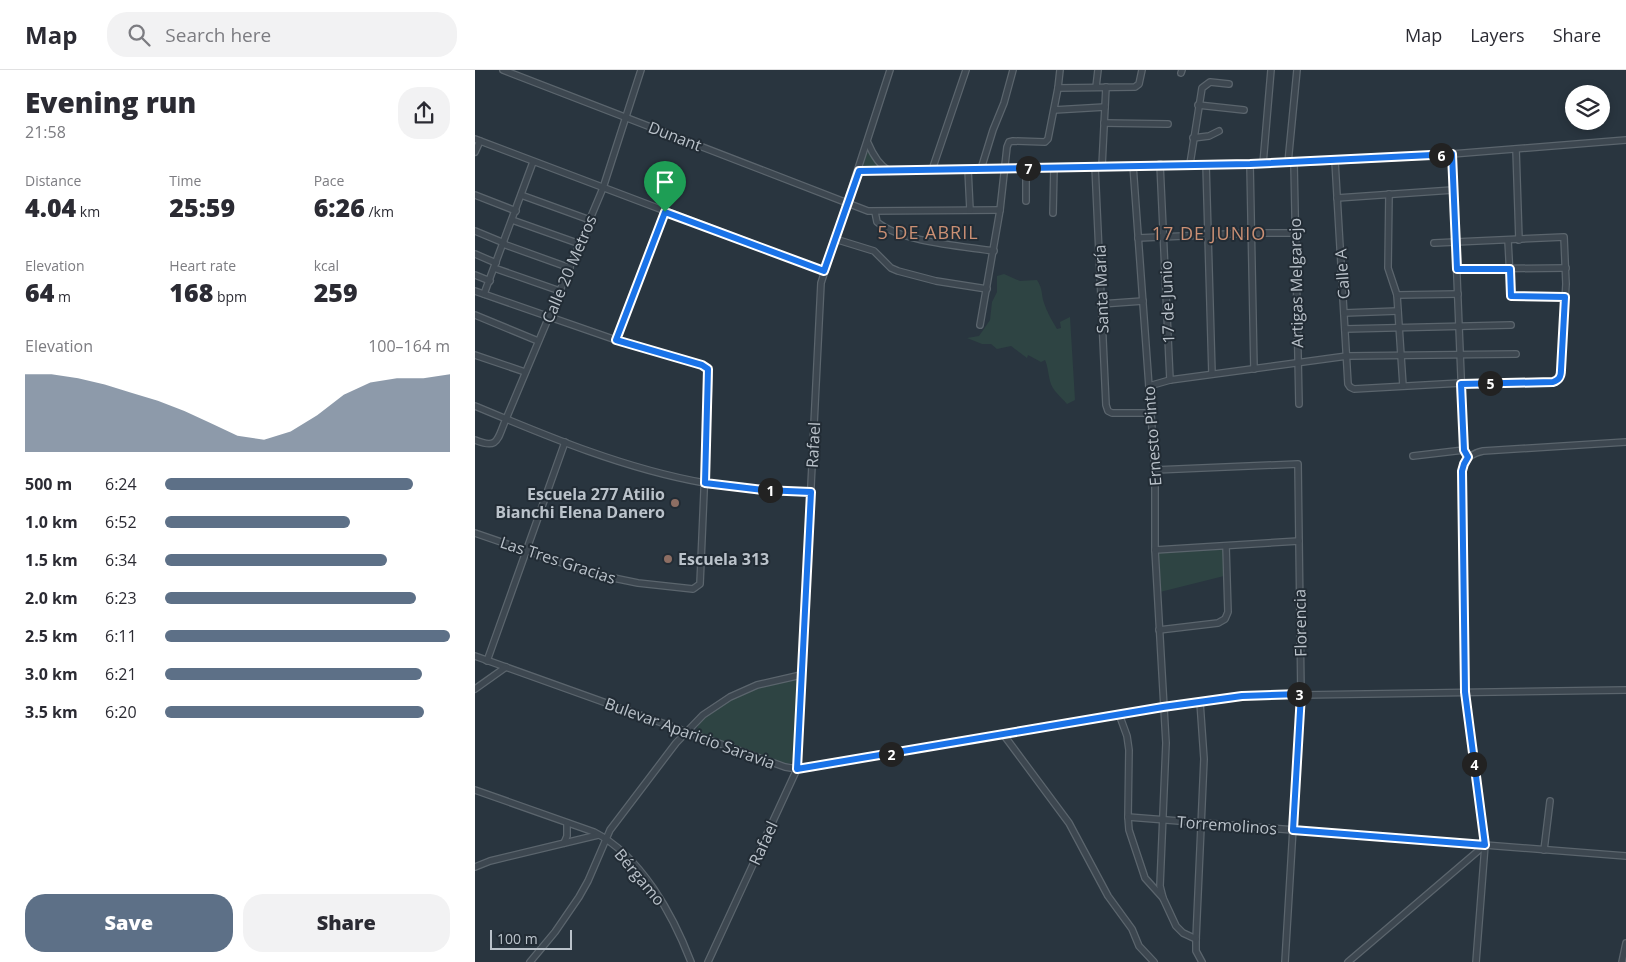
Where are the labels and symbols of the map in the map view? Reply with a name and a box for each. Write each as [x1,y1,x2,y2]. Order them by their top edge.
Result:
street label: Dunant [645,116,705,156]
pin: 6 [1429,142,1453,168]
pin: 7 [1015,156,1041,180]
pin [644,161,686,212]
street label: Calle 20 Metros [536,212,602,326]
street label: Artigas Melgarejo [1284,218,1308,348]
district label: 5 DE ABRIL [877,220,979,244]
district label: 17 DE JUNIO [1152,221,1266,245]
street label: Santa María [1088,244,1114,334]
street label: Calle A [1329,247,1355,300]
street label: 17 de Junio [1155,260,1179,344]
pin: 5 [1477,370,1503,396]
street label: Ernesto Pinto [1138,385,1166,487]
street label: Rafael [801,421,825,469]
pin: 1 [757,478,783,502]
place label: Escuela 277 Atilio Bianchi Elena Danero [495,483,665,523]
marker: Escuela 277 Atilio Bianchi Elena Danero [669,497,681,509]
street label: Las Tres Gracias [497,531,619,589]
place label: Escuela 313 [678,548,769,570]
marker: Escuela 313 [662,553,674,565]
street label: Florencia [1288,589,1312,657]
pin: 3 [1287,682,1311,706]
street label: Bulevar Aparicio Saravia [602,692,778,774]
pin: 2 [879,742,903,766]
pin: 4 [1461,752,1487,776]
street label: Torremolinos [1176,811,1278,839]
street label: Rafael [743,817,783,869]
street label: Bérgamo [610,844,670,910]
scale bar [490,927,573,950]

